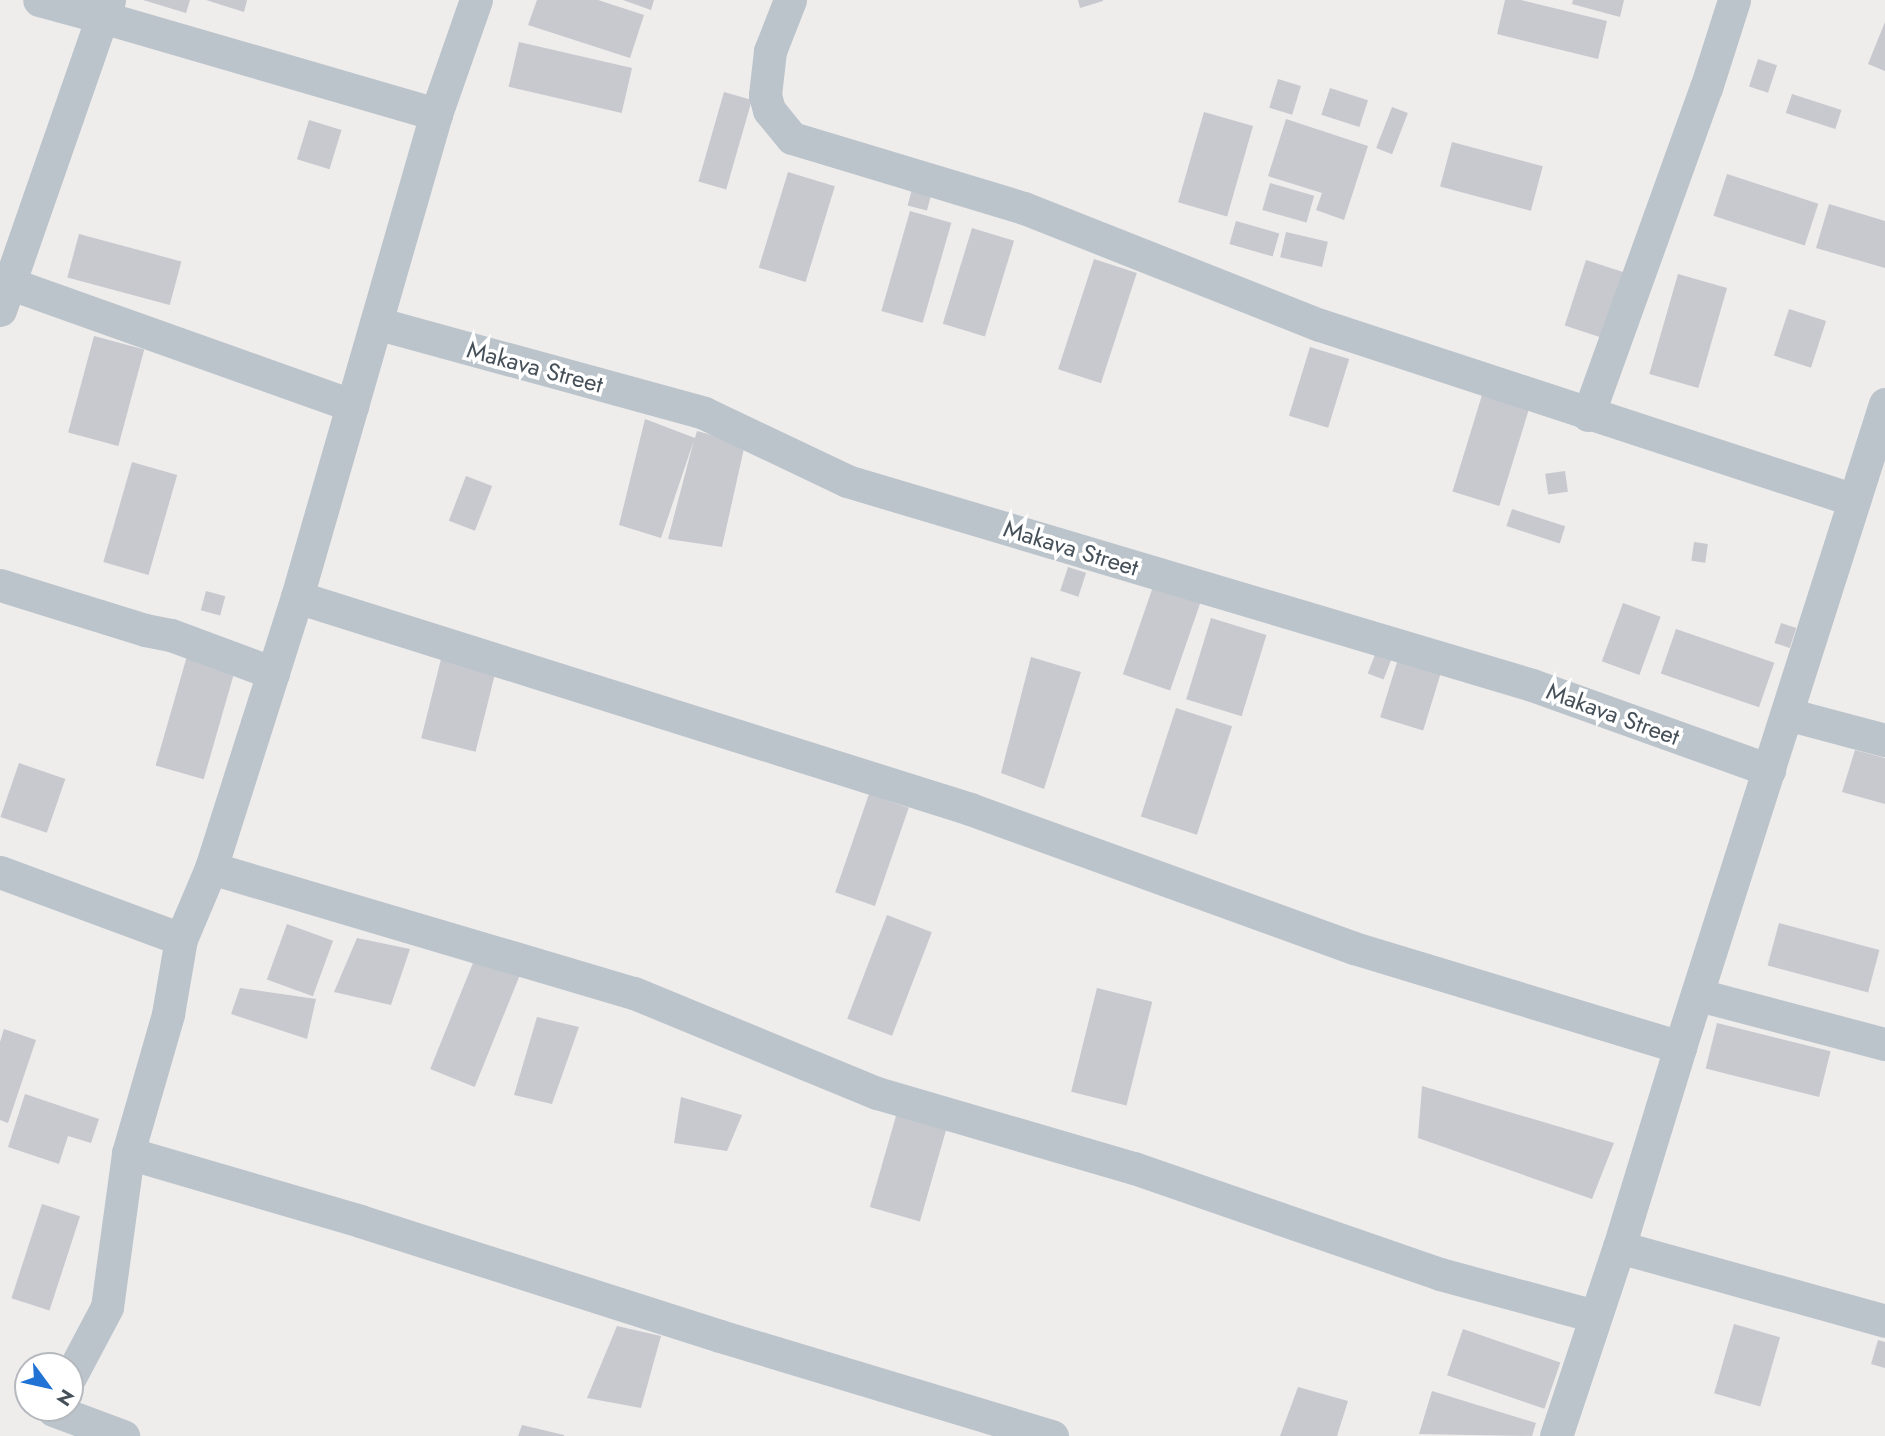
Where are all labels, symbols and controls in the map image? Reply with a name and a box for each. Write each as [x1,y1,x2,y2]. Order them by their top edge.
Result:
street label: Makava Street [464,335,606,399]
street label: Makava Street [1000,514,1142,582]
street label: Makava Street [1543,677,1683,751]
north arrow [14,1352,84,1422]
text: N [50,1384,81,1411]

